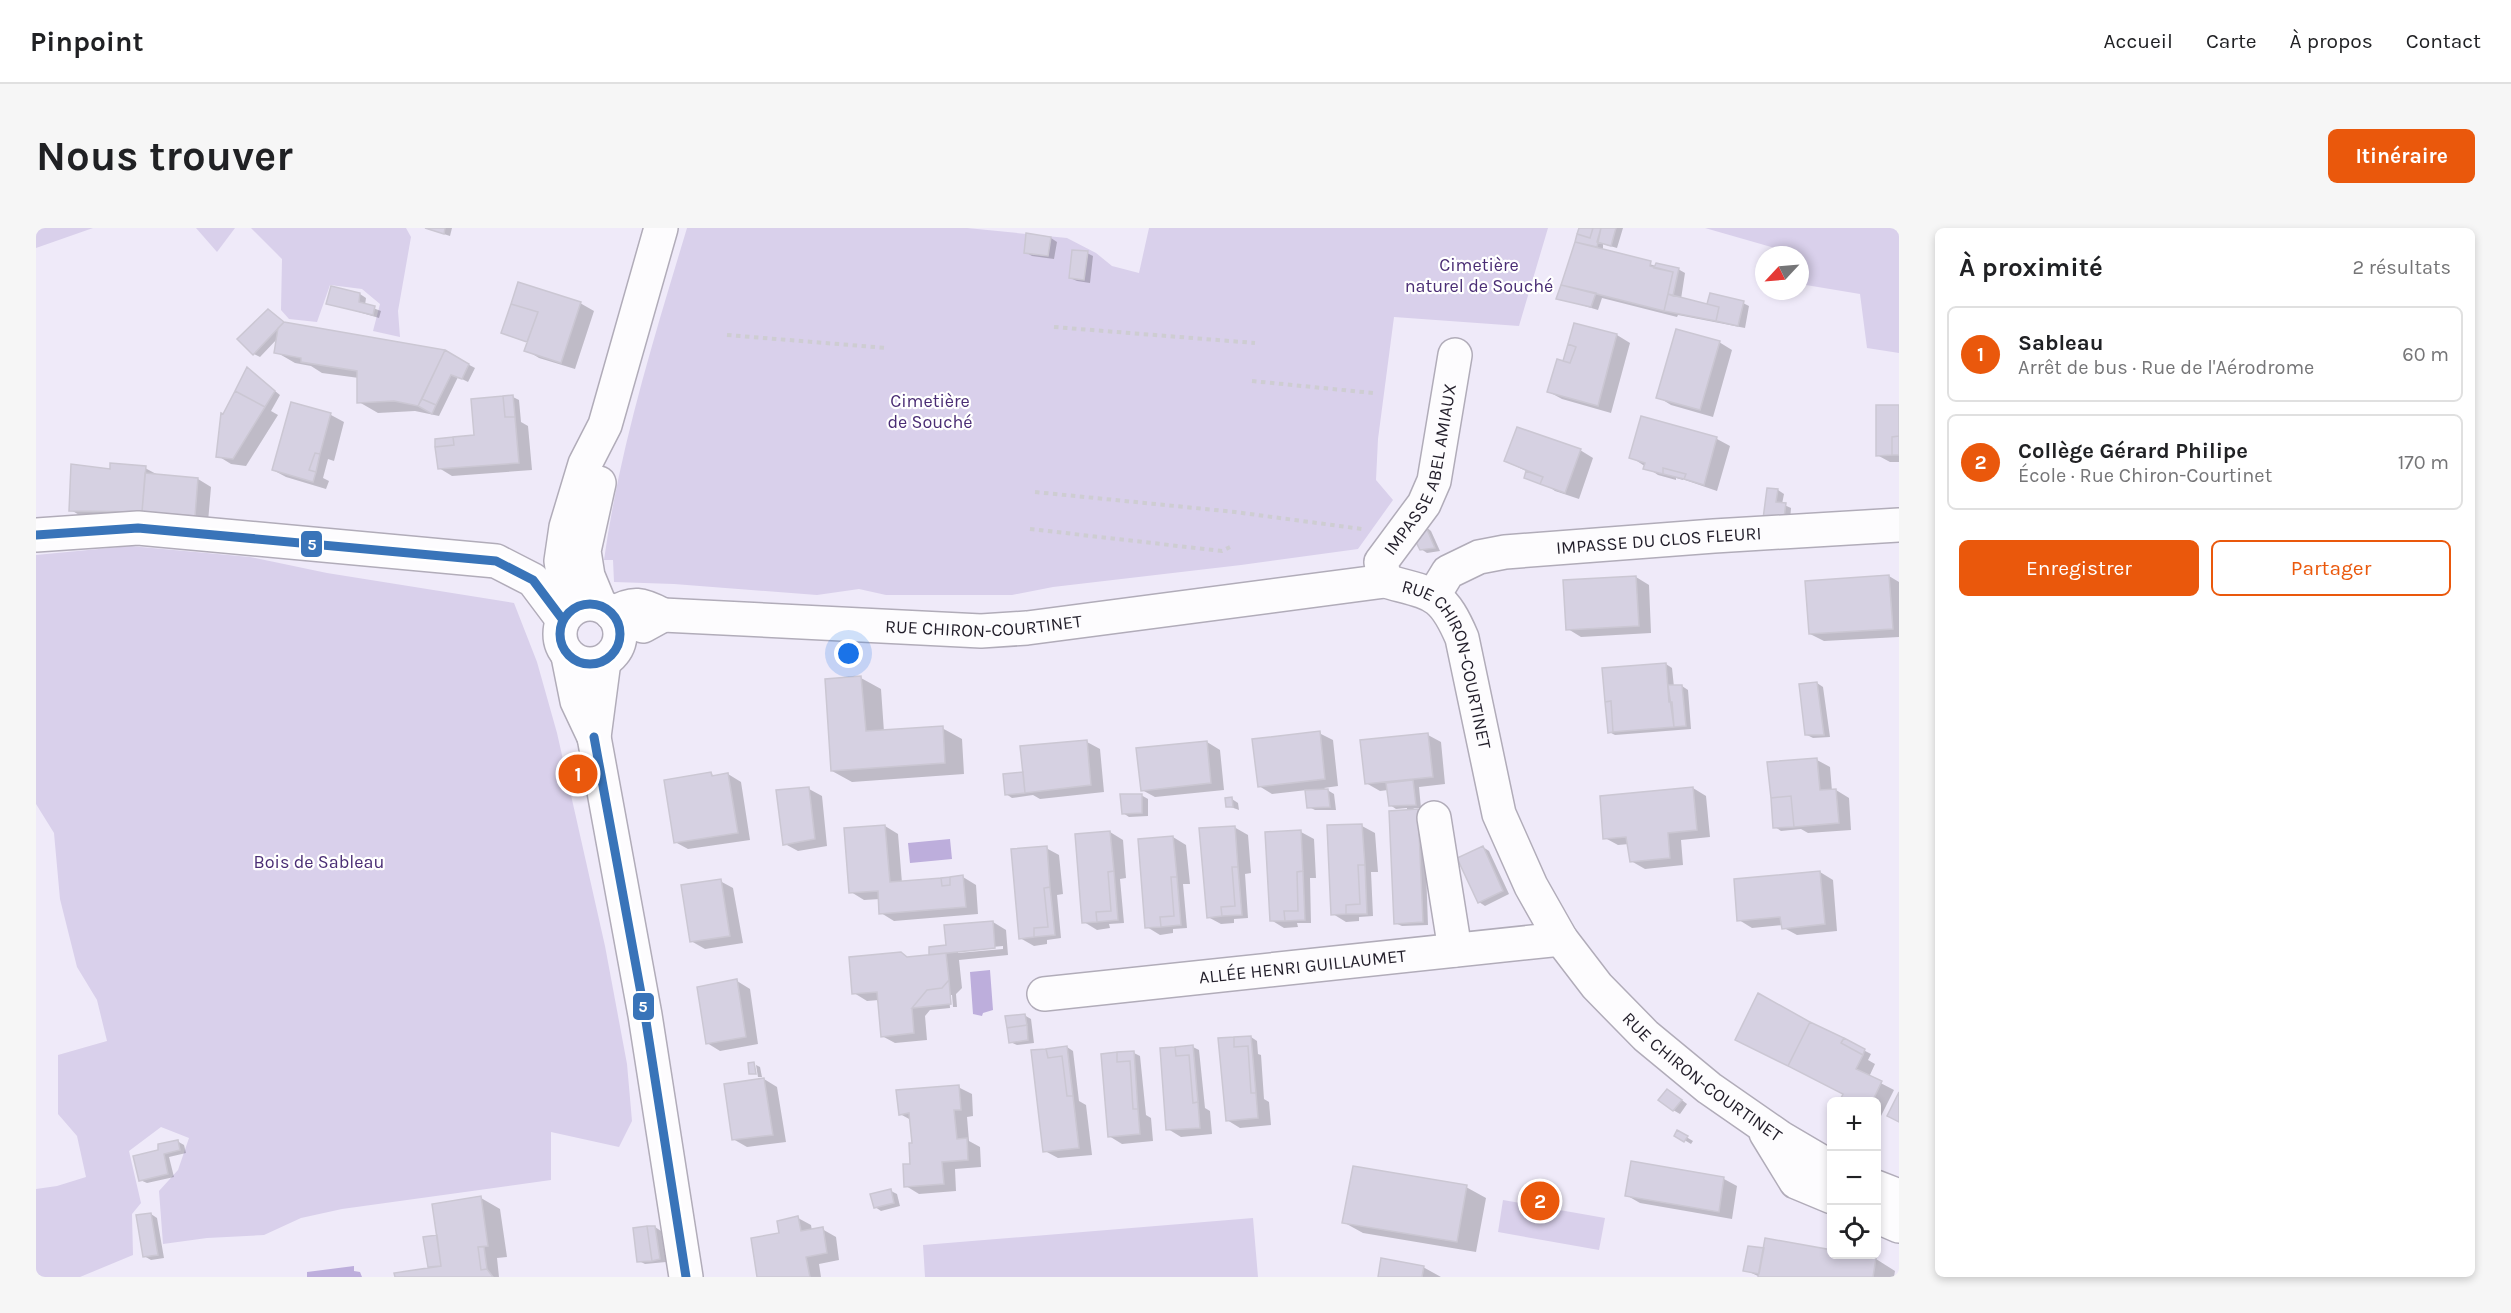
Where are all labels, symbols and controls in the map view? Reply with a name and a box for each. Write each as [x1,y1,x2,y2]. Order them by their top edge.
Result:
text: Pinpoint [30,25,143,58]
text: Accueil [2104,29,2173,53]
text: Carte [2206,29,2257,53]
text: À propos [2290,29,2373,53]
text: Contact [2406,29,2481,53]
button: Itinéraire [2328,129,2475,183]
text: Nous trouver [36,131,293,181]
north arrow [1755,246,1809,300]
text: À proximité [1959,252,2103,283]
park label: Cimetière naturel de Souché [1405,254,1553,297]
text: 2 résultats [2352,256,2451,279]
text: Sableau [2018,330,2103,356]
text: 1 [1977,343,1984,366]
text: 60 m [2402,343,2449,366]
text: Arrêt de bus · Rue de l'Aérodrome [2018,356,2314,379]
street label: IMPASSE ABEL AMIAUX [1379,382,1461,560]
park label: Cimetière de Souché [887,390,973,433]
text: Collège Gérard Philipe [2018,438,2248,464]
text: 2 [1974,451,1987,474]
text: 170 m [2398,451,2449,474]
text: École · Rue Chiron-Courtinet [2018,464,2272,487]
street label: IMPASSE DU CLOS FLEURI [1555,522,1762,559]
line badge: 5 [300,530,323,558]
text: 5 [307,535,317,554]
button: Enregistrer [1959,540,2199,596]
button: Partager [2211,540,2451,596]
street label: RUE CHIRON-COURTINET [1400,575,1496,751]
street label: RUE CHIRON-COURTINET [884,610,1083,642]
your location [834,639,863,668]
pin: 1 [558,752,598,796]
park label: Bois de Sableau [254,851,384,873]
street label: ALLÉE HENRI GUILLAUMET [1198,945,1407,988]
line badge: 5 [632,992,655,1021]
text: 5 [638,997,648,1016]
street label: RUE CHIRON-COURTINET [1618,1007,1786,1146]
map controls [1827,1097,1881,1259]
button: + [1827,1097,1881,1151]
button: − [1827,1151,1881,1205]
pin: 2 [1520,1178,1560,1224]
button: locate [1827,1205,1881,1259]

